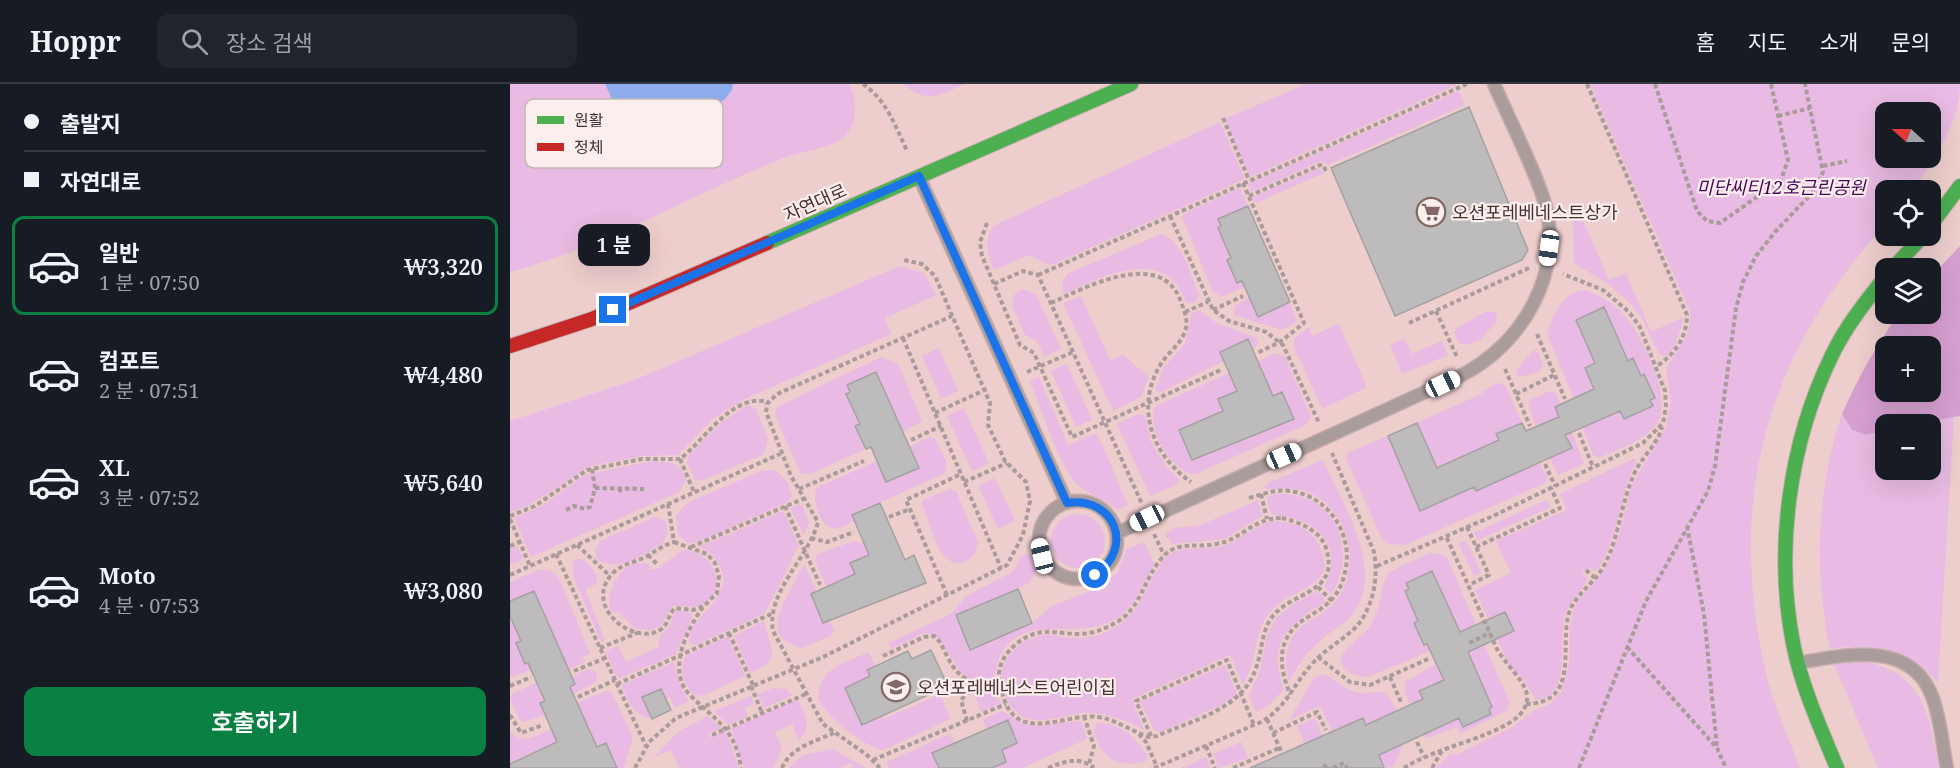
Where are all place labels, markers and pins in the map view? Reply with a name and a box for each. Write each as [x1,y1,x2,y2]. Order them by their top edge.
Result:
supermarket icon: 오션포레베네스트상가 [1415,196,1447,228]
place label: 오션포레베네스트상가 [1452,200,1618,224]
school or university icon: 오션포레베네스트어린이집 [880,671,912,703]
place label: 오션포레베네스트어린이집 [917,675,1116,699]

